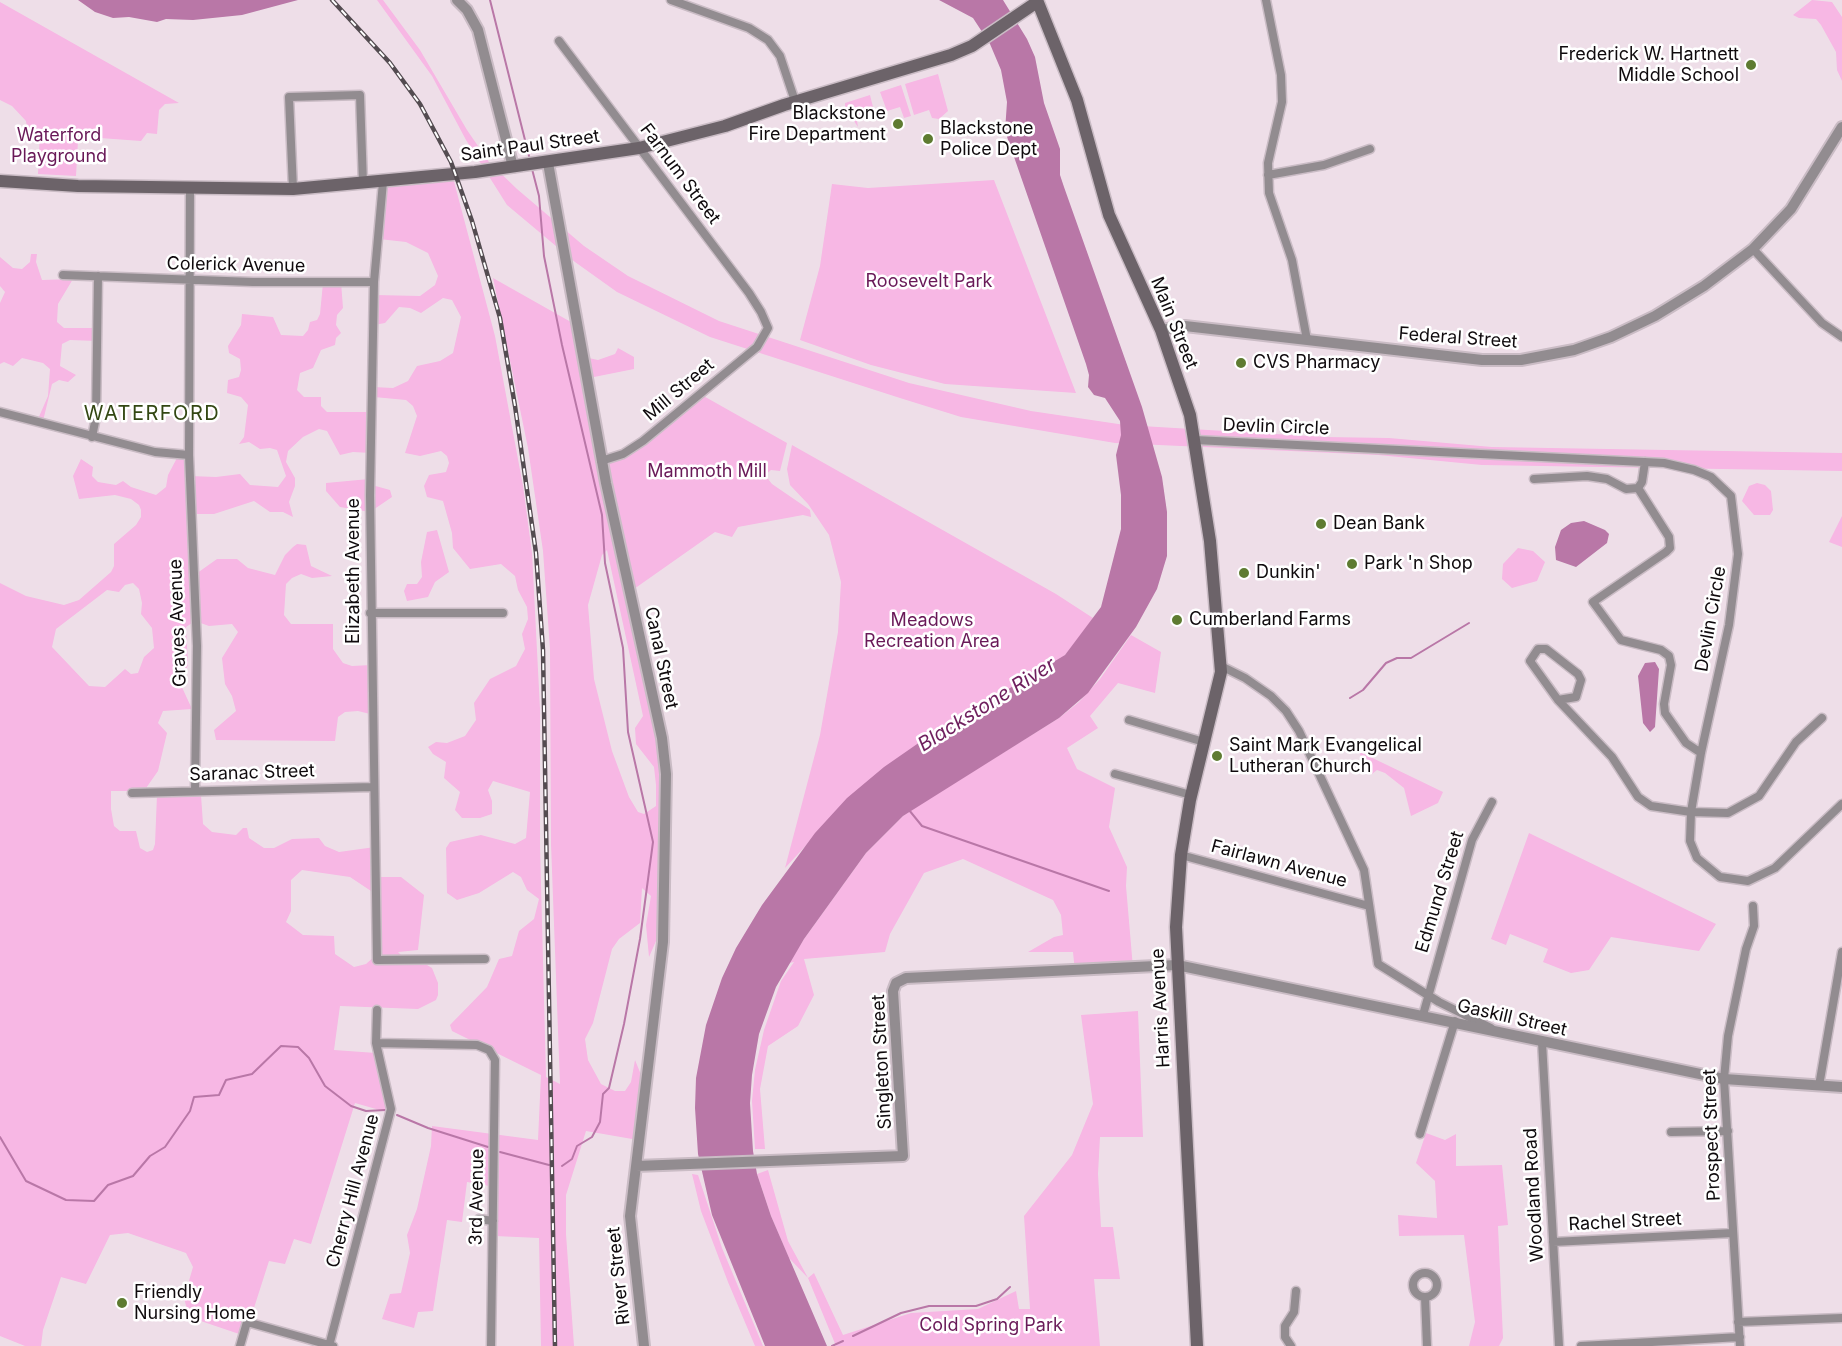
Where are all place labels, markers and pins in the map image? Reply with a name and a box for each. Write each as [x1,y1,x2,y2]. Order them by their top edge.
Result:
place label: Frederick W. Hartnett Middle School [1559,44,1739,86]
marker: Frederick W. Hartnett Middle School [1744,58,1758,72]
place label: Blackstone Fire Department [748,103,886,146]
marker: Blackstone Fire Department [891,117,905,131]
place label: Blackstone Police Dept [940,118,1037,160]
marker: Blackstone Police Dept [921,132,935,146]
place label: CVS Pharmacy [1253,352,1380,374]
marker: CVS Pharmacy [1234,356,1248,370]
place label: Dean Bank [1333,513,1425,535]
marker: Dean Bank [1314,517,1328,531]
place label: Park 'n Shop [1364,553,1473,575]
marker: Park 'n Shop [1345,557,1359,571]
place label: Dunkin' [1256,562,1321,584]
marker: Dunkin' [1237,566,1251,580]
place label: Cumberland Farms [1189,609,1351,631]
marker: Cumberland Farms [1170,613,1184,627]
place label: Saint Mark Evangelical Lutheran Church [1229,735,1422,777]
marker: Saint Mark Evangelical Lutheran Church [1210,749,1224,763]
place label: Friendly Nursing Home [134,1282,256,1324]
marker: Friendly Nursing Home [115,1296,129,1310]

